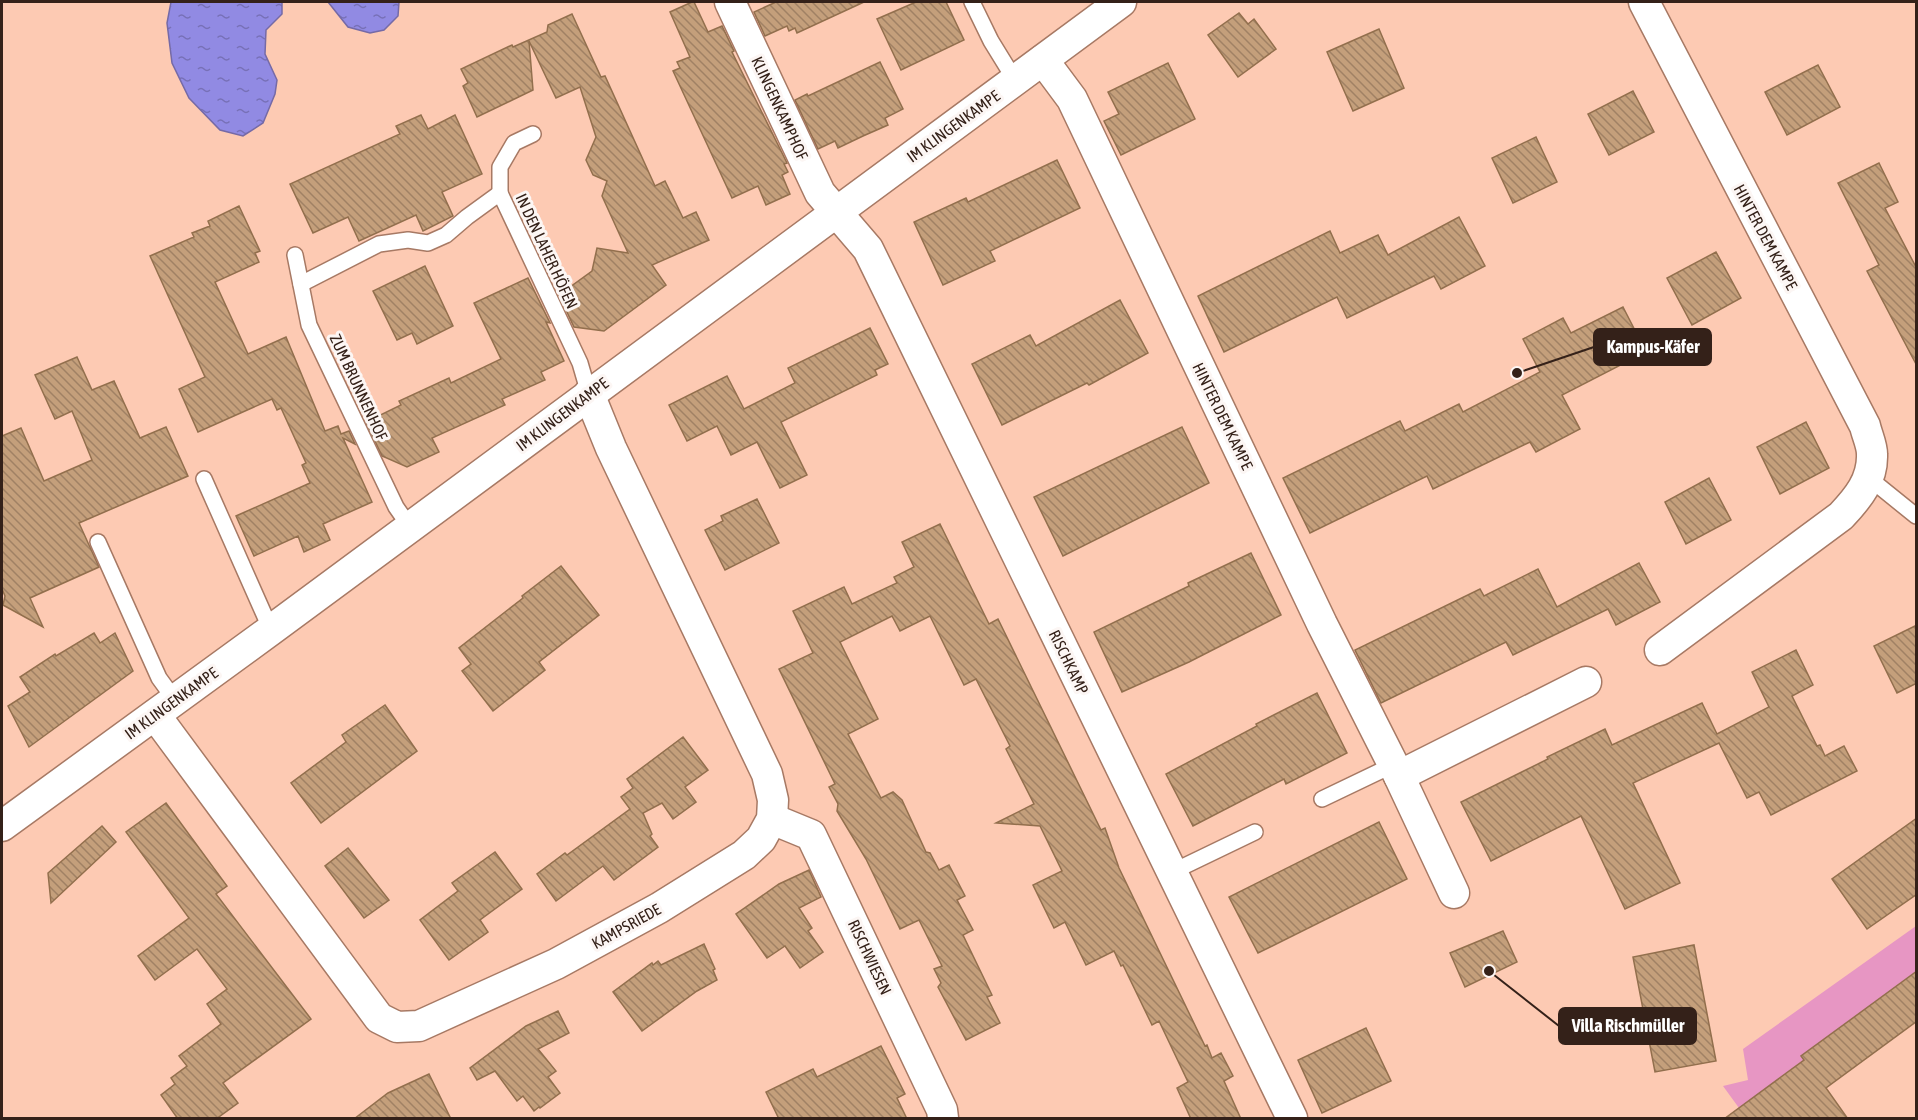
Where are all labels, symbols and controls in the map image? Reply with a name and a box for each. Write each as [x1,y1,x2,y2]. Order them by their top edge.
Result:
street label: KLINGENKAMPHOF [748,54,812,163]
street label: IM KLINGENKAMPE [903,86,1003,166]
street label: HINTER DEM KAMPE [1731,181,1801,293]
street label: IN DEN LAHER HÖFEN [512,191,582,311]
callout: Kampus-Käfer [1594,329,1711,365]
street label: ZUM BRUNNENHOF [327,331,392,443]
text: Kampus-Käfer [1606,336,1700,357]
street label: HINTER DEM KAMPE [1189,360,1257,473]
street label: IM KLINGENKAMPE [513,374,612,454]
street label: RISCHKAMP [1046,627,1092,697]
street label: IM KLINGENKAMPE [121,663,221,743]
street label: KAMPSRIEDE [589,900,664,952]
street label: RISCHWIESEN [845,917,895,997]
callout: Villa Rischmüller [1559,1008,1696,1044]
text: Villa Rischmüller [1571,1015,1685,1036]

